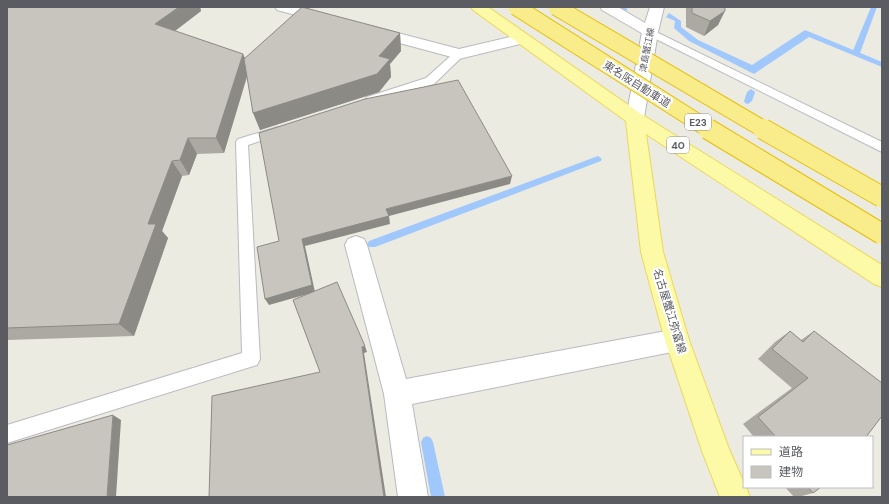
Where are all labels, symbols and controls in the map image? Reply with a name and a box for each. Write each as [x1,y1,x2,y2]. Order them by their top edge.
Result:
street label: 津島蟹江線 [637,26,657,73]
street label: 東名阪自動車道 [601,58,673,110]
road number: E23 [685,114,711,130]
road number: 40 [667,137,689,153]
street label: 名古屋蟹江弥富線 [650,267,690,355]
legend [743,436,873,488]
text: 道路 [779,444,803,460]
text: 建物 [779,464,803,480]

